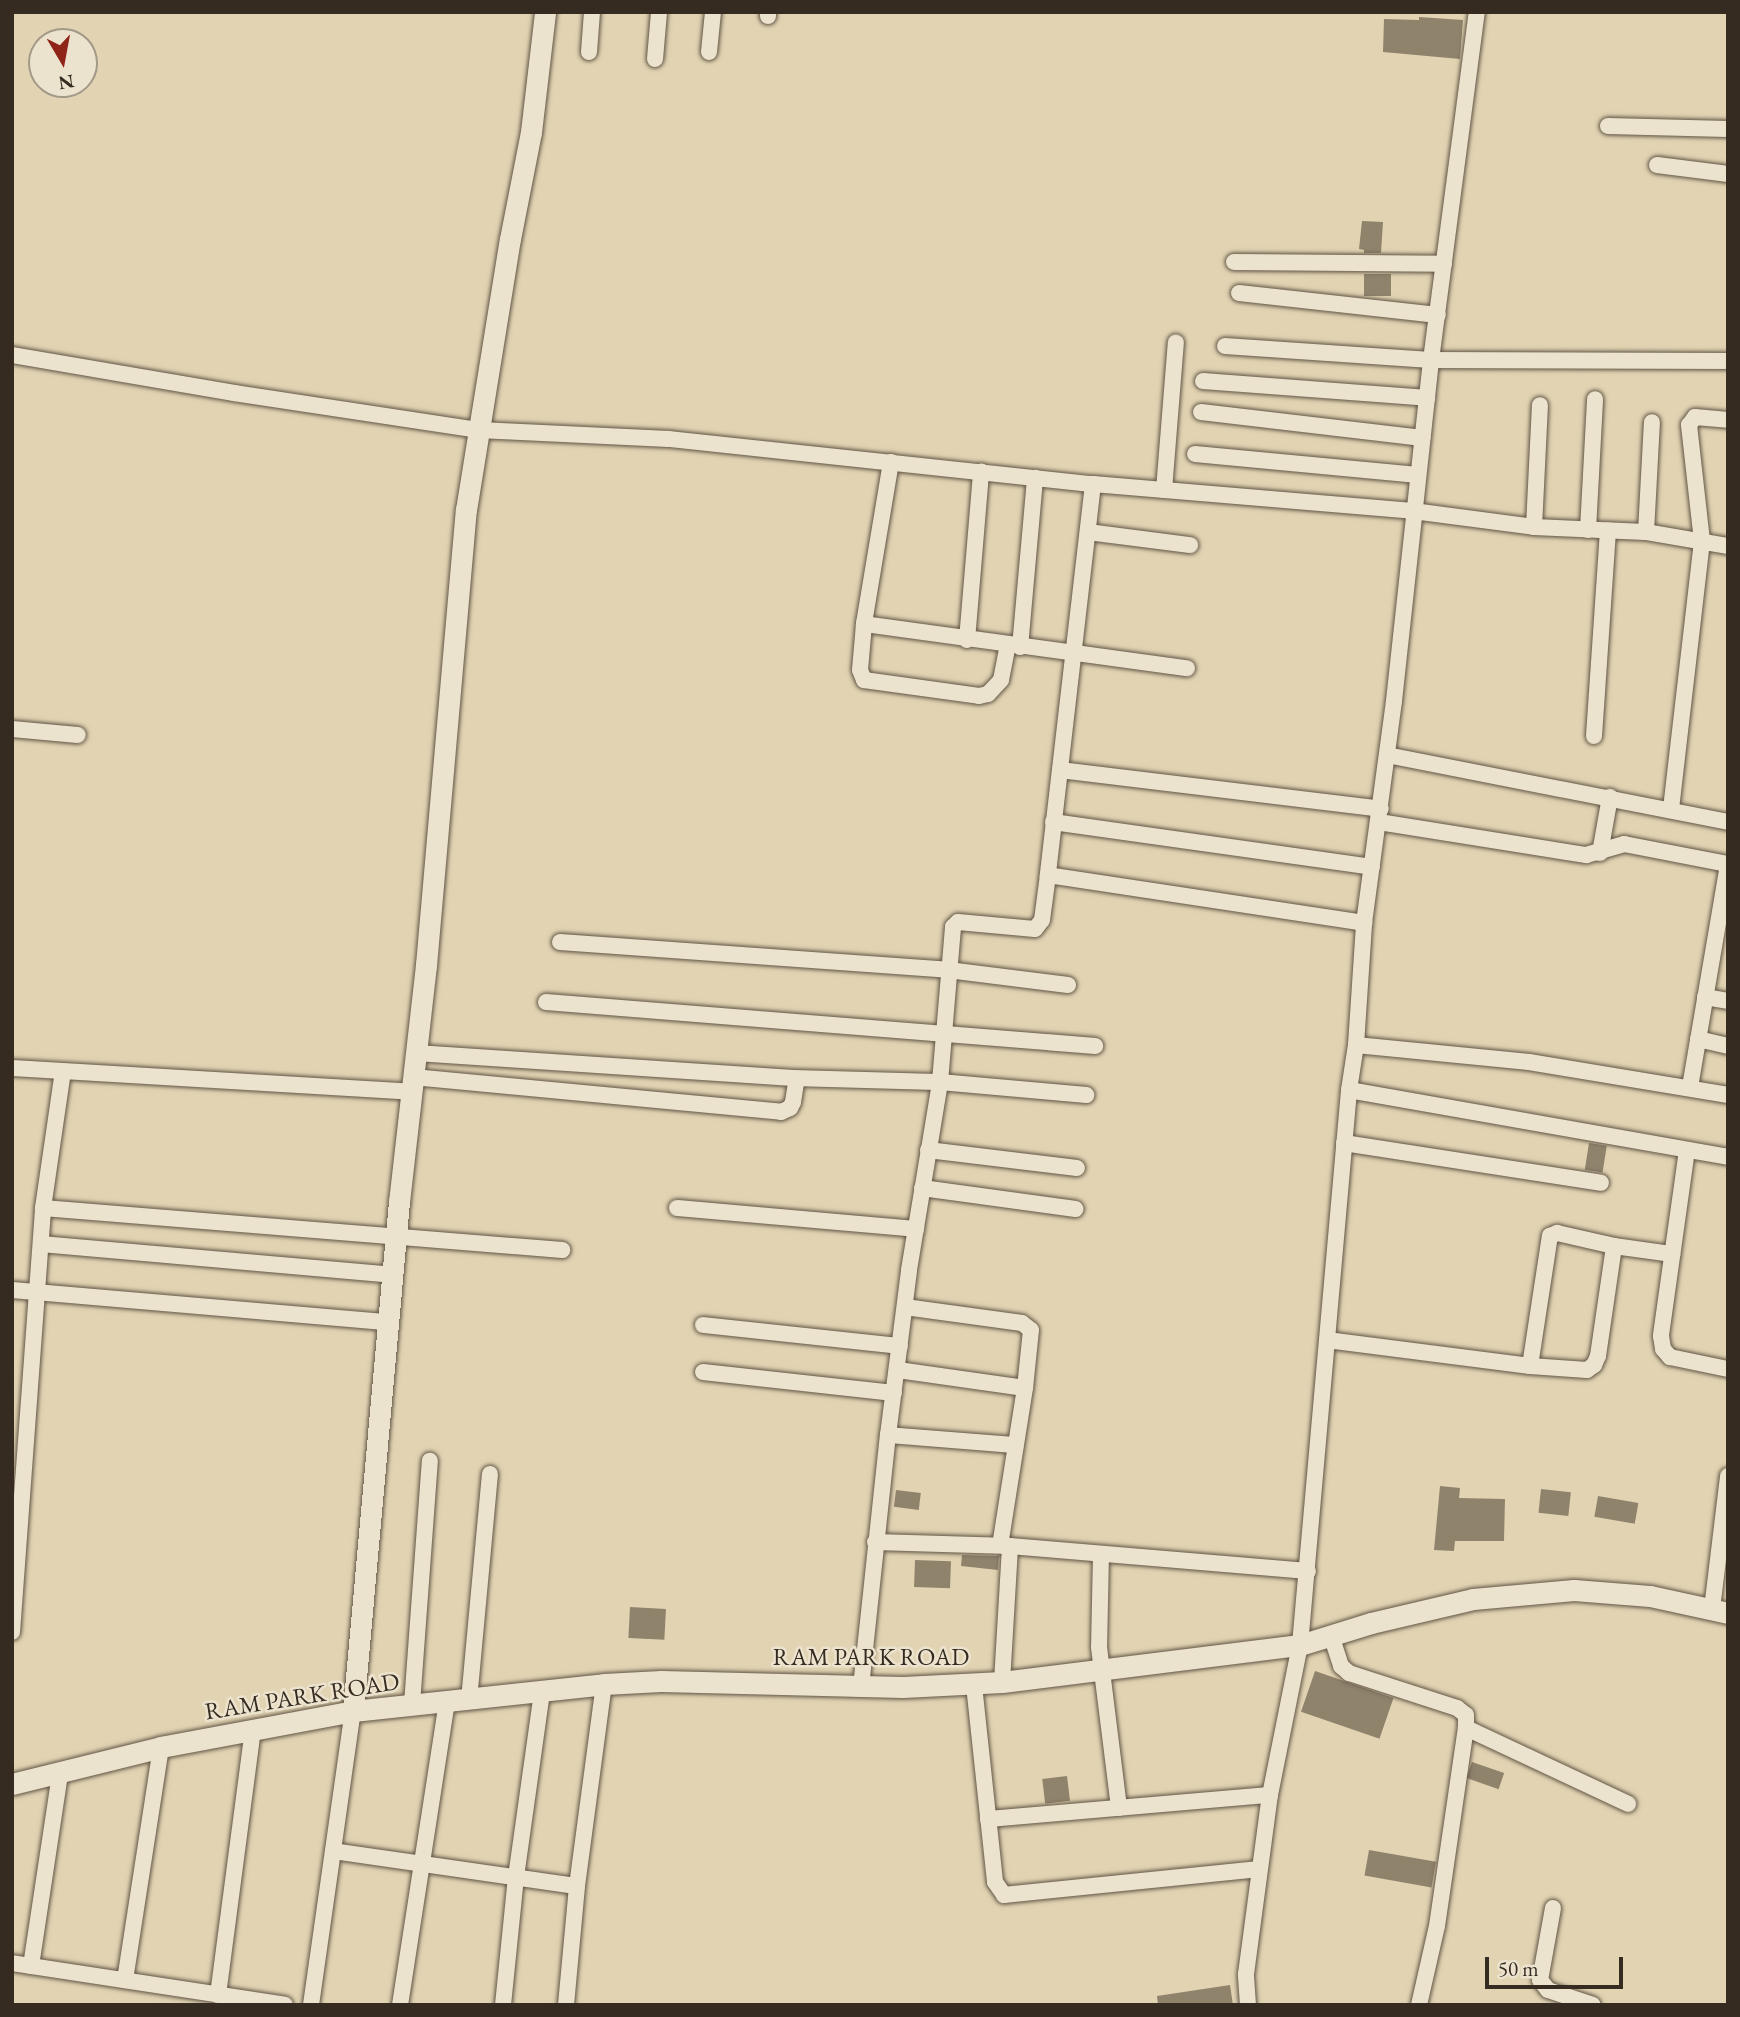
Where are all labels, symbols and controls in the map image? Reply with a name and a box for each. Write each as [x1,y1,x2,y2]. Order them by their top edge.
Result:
north arrow [28,28,98,98]
text: N [57,69,76,96]
street label: RAM PARK ROAD [773,1643,969,1671]
street label: RAM PARK ROAD [203,1666,401,1726]
scale bar [1488,1944,1626,1988]
text: 50 m [1498,1955,1539,1982]

